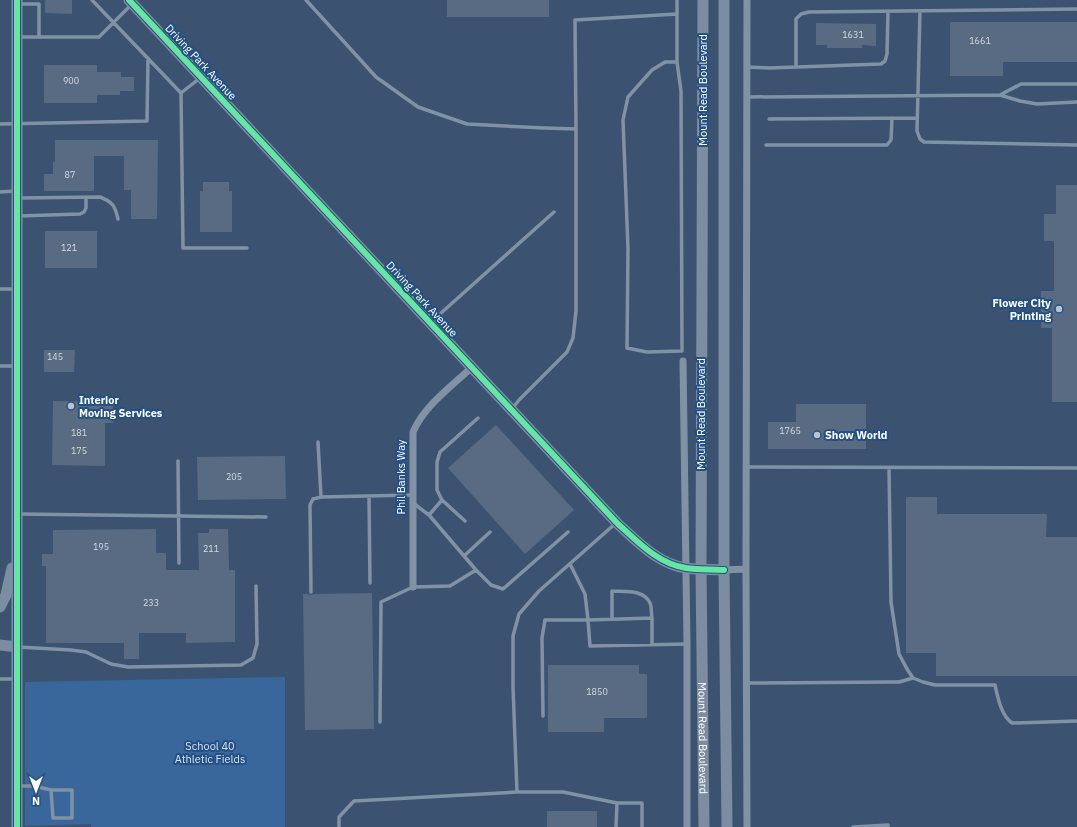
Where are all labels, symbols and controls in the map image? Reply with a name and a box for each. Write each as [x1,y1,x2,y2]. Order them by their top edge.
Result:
street label: Driving Park Avenue [162,21,240,103]
house number: 1631 [842,29,864,40]
street label: Mount Read Boulevard [696,34,710,146]
house number: 1661 [969,35,991,46]
house number: 900 [63,75,79,86]
house number: 87 [65,169,75,180]
house number: 121 [61,242,77,253]
street label: Driving Park Avenue [383,258,461,340]
place label: Flower City Printing [992,296,1052,323]
marker: Flower City Printing [1054,304,1064,314]
house number: 145 [47,351,63,362]
street label: Mount Read Boulevard [694,358,708,470]
place label: Interior Moving Services [79,393,163,420]
marker: Interior Moving Services [66,401,76,411]
house number: 1765 [779,425,801,436]
house number: 181 [71,427,87,438]
place label: Show World [825,428,887,442]
marker: Show World [812,430,822,440]
street label: Phil Banks Way [394,439,408,515]
house number: 175 [71,445,87,456]
house number: 205 [226,471,242,482]
house number: 195 [93,541,109,552]
house number: 211 [203,543,219,554]
house number: 233 [143,597,159,608]
street label: Mount Read Boulevard [695,682,711,794]
house number: 1850 [586,686,608,697]
park label: School 40 Athletic Fields [175,739,245,766]
north arrow [16,771,56,811]
text: N [32,794,40,808]

